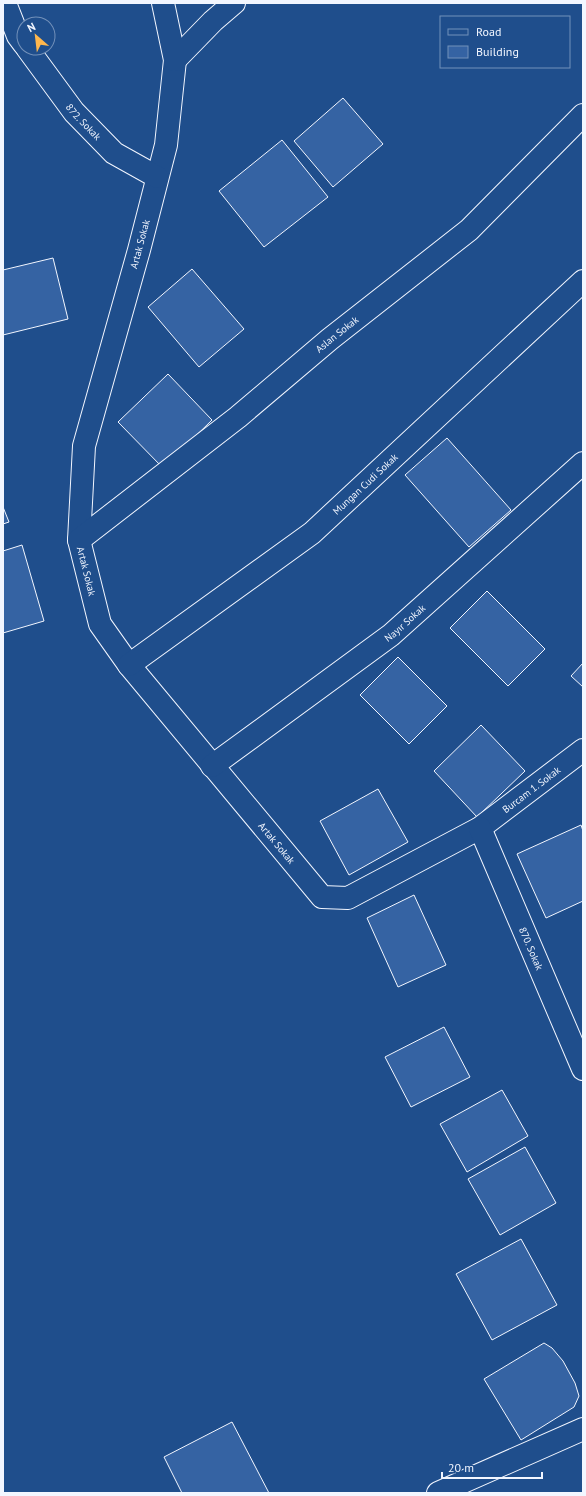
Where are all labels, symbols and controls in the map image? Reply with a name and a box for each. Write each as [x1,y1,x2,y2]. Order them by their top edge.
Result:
north arrow [16,16,56,56]
legend [440,16,570,68]
text: N [25,19,38,35]
text: Road [476,24,501,39]
text: Building [476,44,519,59]
street label: 872. Sokak [63,101,104,143]
street label: Artak Sokak [127,218,153,270]
street label: Aslan Sokak [313,313,361,355]
street label: Mungan Cudi Sokak [330,450,400,517]
street label: Artak Sokak [74,545,99,597]
street label: Nayır Sokak [382,601,428,644]
street label: Burcam 1. Sokak [499,763,563,815]
street label: Artak Sokak [256,819,298,867]
street label: 870. Sokak [517,925,547,972]
scale bar [442,1454,542,1480]
text: 20 m [448,1460,474,1475]

